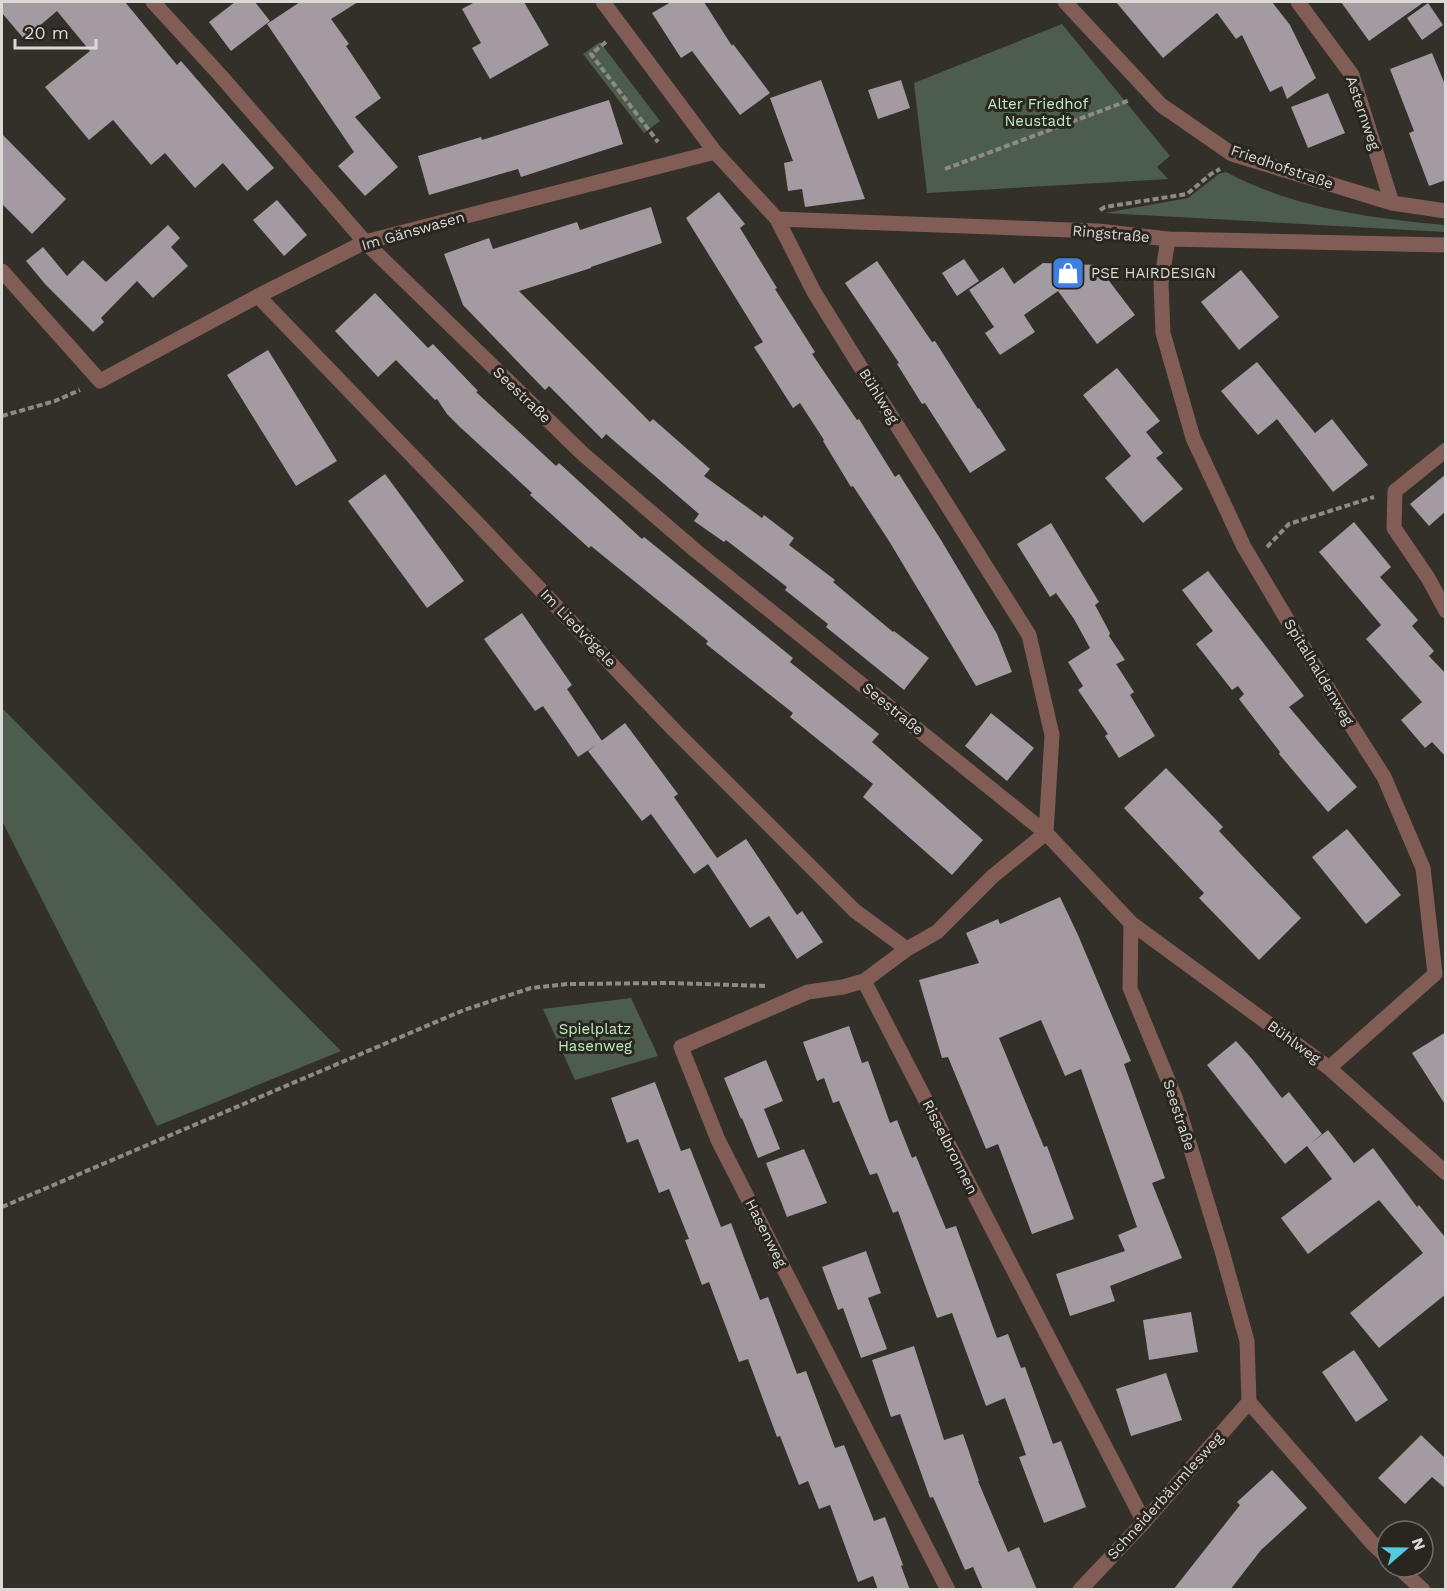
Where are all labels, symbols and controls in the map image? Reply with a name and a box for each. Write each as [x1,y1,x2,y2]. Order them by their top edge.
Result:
scale bar [15,12,96,50]
text: 20 m [24,22,69,43]
street label: Asternweg [1342,74,1384,152]
park label: Alter Friedhof Neustadt [988,95,1088,130]
street label: Friedhofstraße [1228,141,1336,193]
street label: Im Gänswasen [359,208,467,254]
street label: Ringstraße [1072,222,1150,246]
shop icon: PSE HAIRDESIGN [1050,255,1086,291]
place label: PSE HAIRDESIGN [1091,264,1216,282]
street label: Seestraße [489,363,555,427]
street label: Bühlweg [855,365,903,427]
street label: Im Liedvögele [536,585,620,671]
street label: Spitalhaldenweg [1280,616,1358,728]
street label: Seestraße [859,679,927,739]
street label: Bühlweg [1264,1017,1324,1067]
park label: Spielplatz Hasenweg [558,1020,632,1055]
street label: Seestraße [1159,1077,1199,1153]
street label: Risselbronnen [918,1097,982,1197]
street label: Hasenweg [741,1196,791,1270]
street label: Schneiderbäumlesweg [1103,1429,1227,1563]
north arrow [1375,1519,1435,1579]
text: N [1408,1535,1430,1553]

